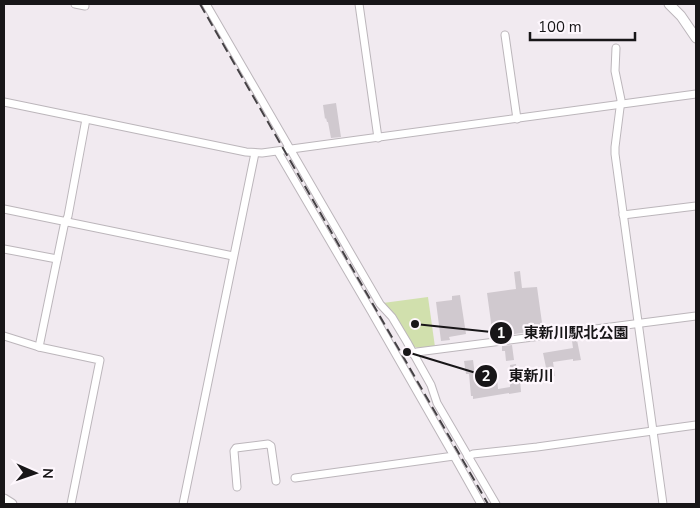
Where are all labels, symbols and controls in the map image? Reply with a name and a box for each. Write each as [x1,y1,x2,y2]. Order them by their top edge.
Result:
scale bar [530,10,635,42]
text: 100 m [538,17,582,37]
callout: 東新川駅北公園 [489,318,639,348]
text: 1 [496,323,506,343]
text: 東新川駅北公園 [523,323,629,343]
callout: 東新川 [474,361,564,391]
text: 2 [481,366,491,386]
text: 東新川 [508,366,554,386]
north arrow [10,448,60,498]
text: N [38,468,57,479]

